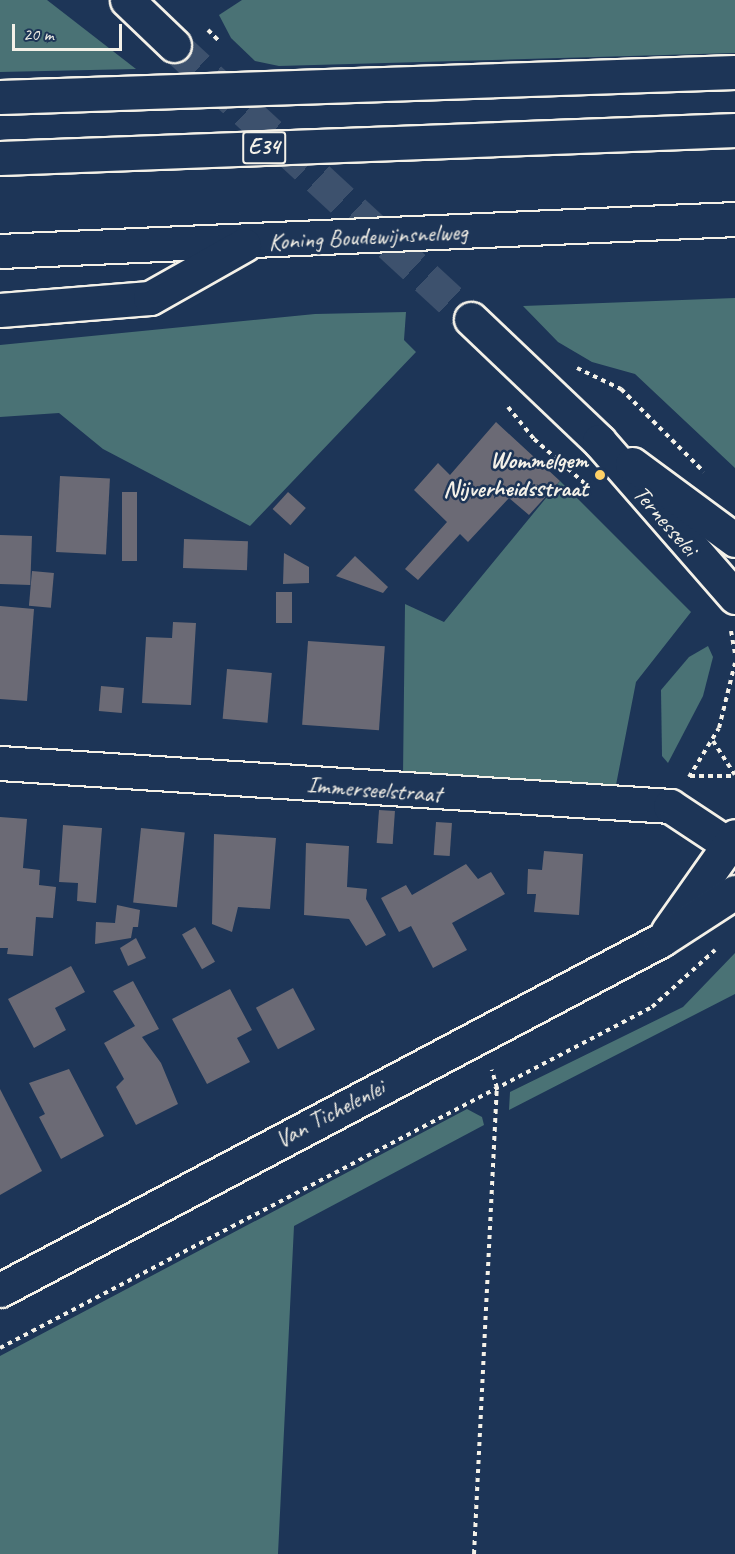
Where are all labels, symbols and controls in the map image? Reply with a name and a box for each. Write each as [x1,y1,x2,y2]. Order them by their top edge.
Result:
scale bar [15,12,124,50]
text: 20 m [23,23,54,45]
road number: E34 [242,129,286,167]
street label: Koning Boudewijnsnelweg [268,217,468,257]
place label: Wommelgem Nijverheidsstraat [443,447,588,503]
marker: Wommelgem Nijverheidsstraat [593,468,607,482]
street label: Ternesselei [626,480,704,562]
street label: Immerseelstraat [306,771,442,809]
street label: Van Tichelenlei [271,1073,389,1155]

